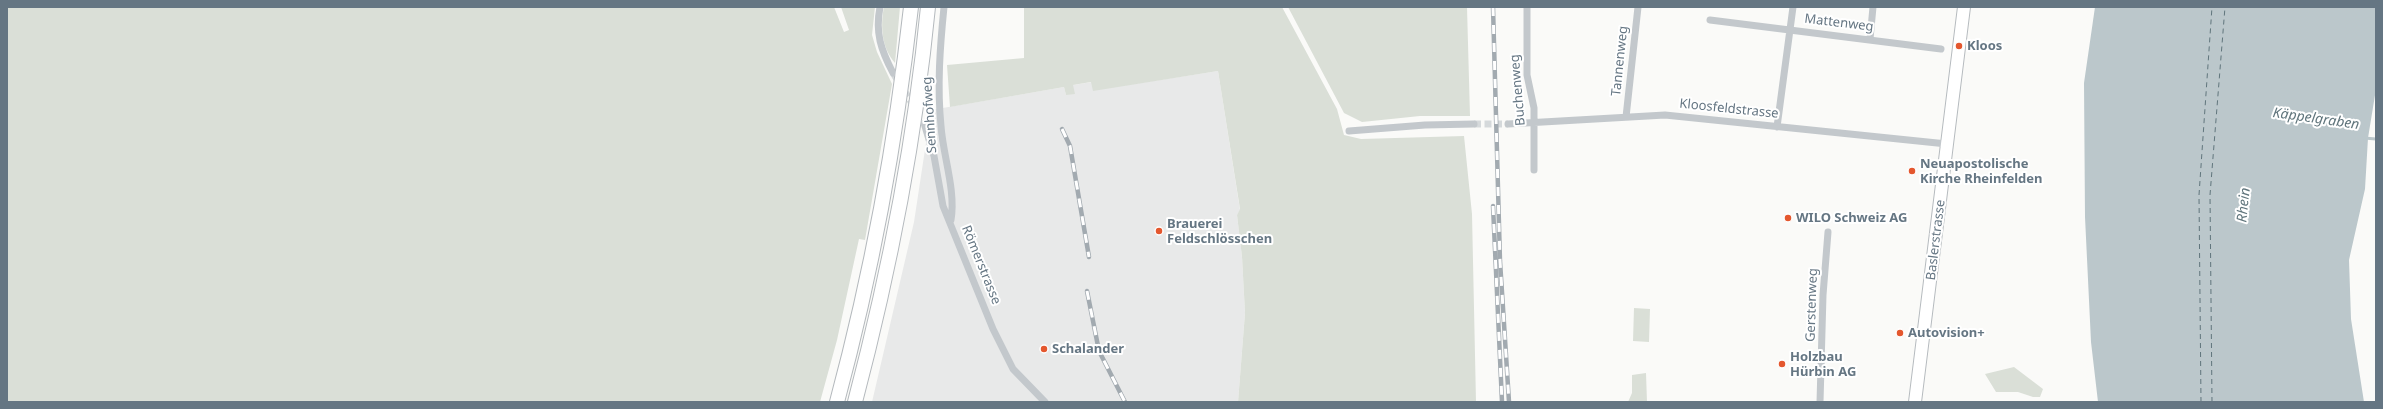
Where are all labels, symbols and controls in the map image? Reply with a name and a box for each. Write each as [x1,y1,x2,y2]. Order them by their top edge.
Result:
street label: Mattenweg [1804,11,1874,35]
street label: Tannenweg [1609,25,1631,97]
place label: Kloos [1967,38,2002,54]
marker: Kloos [1954,41,1964,51]
street label: Buchenweg [1507,54,1529,126]
street label: Sennhofweg [920,76,940,154]
street label: Kloosfeldstrasse [1679,96,1779,122]
water label: Käppelgraben [2272,105,2360,133]
place label: Neuapostolische Kirche Rheinfelden [1920,156,2043,187]
marker: Neuapostolische Kirche Rheinfelden [1907,166,1917,176]
water label: Rhein [2234,187,2254,223]
street label: Baslerstrasse [1923,199,1949,281]
place label: WILO Schweiz AG [1796,210,1907,226]
marker: WILO Schweiz AG [1783,213,1793,223]
place label: Brauerei Feldschlösschen [1167,216,1272,247]
street label: Römerstrasse [958,223,1004,307]
marker: Brauerei Feldschlösschen [1154,226,1164,236]
street label: Gerstenweg [1803,268,1821,342]
place label: Autovision+ [1908,325,1985,341]
marker: Autovision+ [1895,328,1905,338]
place label: Schalander [1052,341,1124,357]
marker: Schalander [1039,344,1049,354]
place label: Holzbau Hürbin AG [1790,349,1856,380]
marker: Holzbau Hürbin AG [1777,359,1787,369]

